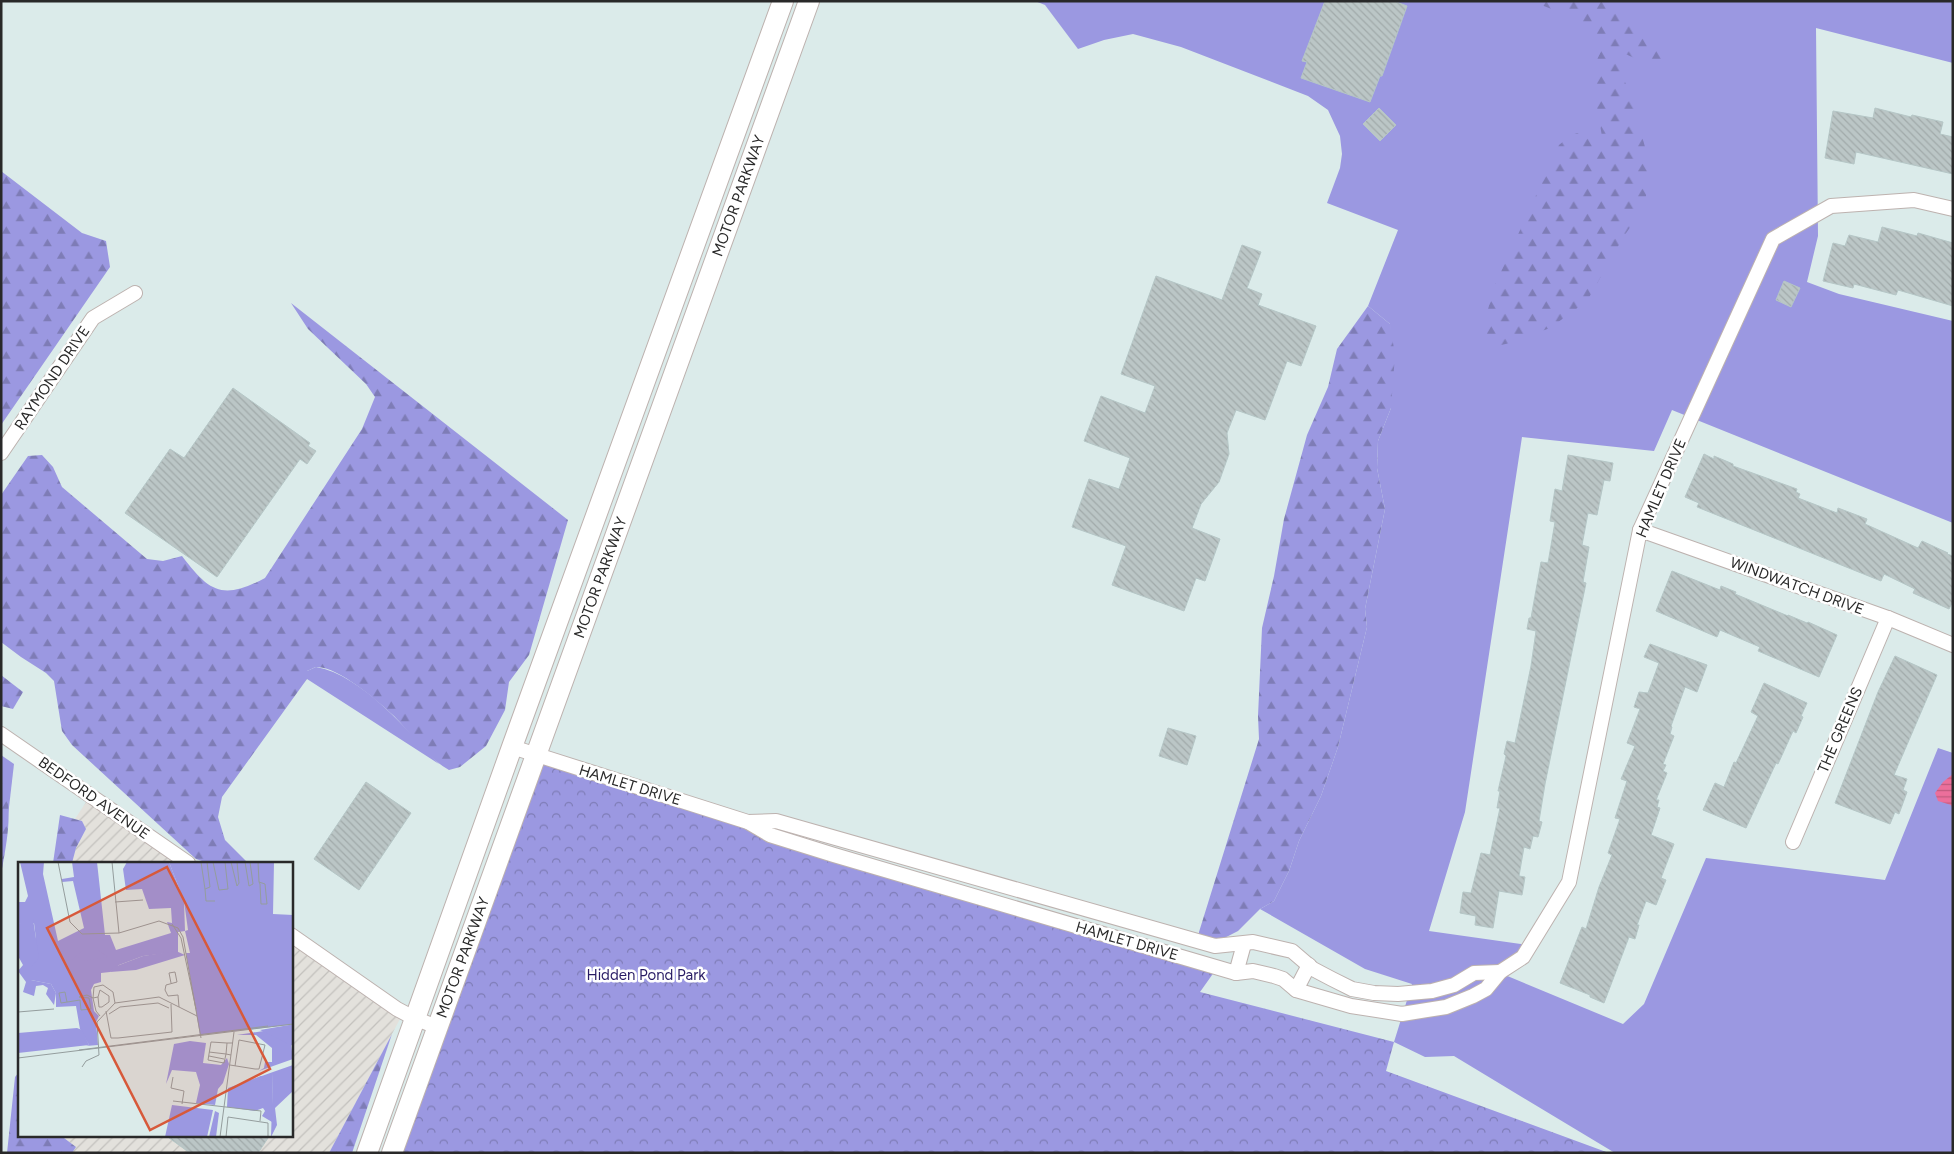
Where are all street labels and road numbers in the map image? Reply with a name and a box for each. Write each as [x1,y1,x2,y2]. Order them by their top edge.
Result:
street label: MOTOR PARKWAY [708,133,769,259]
street label: RAYMOND DRIVE [11,323,93,433]
street label: HAMLET DRIVE [1632,436,1690,540]
street label: MOTOR PARKWAY [570,514,630,641]
street label: WINDWATCH DRIVE [1728,553,1866,619]
street label: THE GREENS [1814,684,1866,776]
street label: BEDFORD AVENUE [35,753,153,843]
street label: HAMLET DRIVE [577,761,683,809]
street label: MOTOR PARKWAY [433,894,493,1020]
street label: HAMLET DRIVE [1074,918,1180,964]

